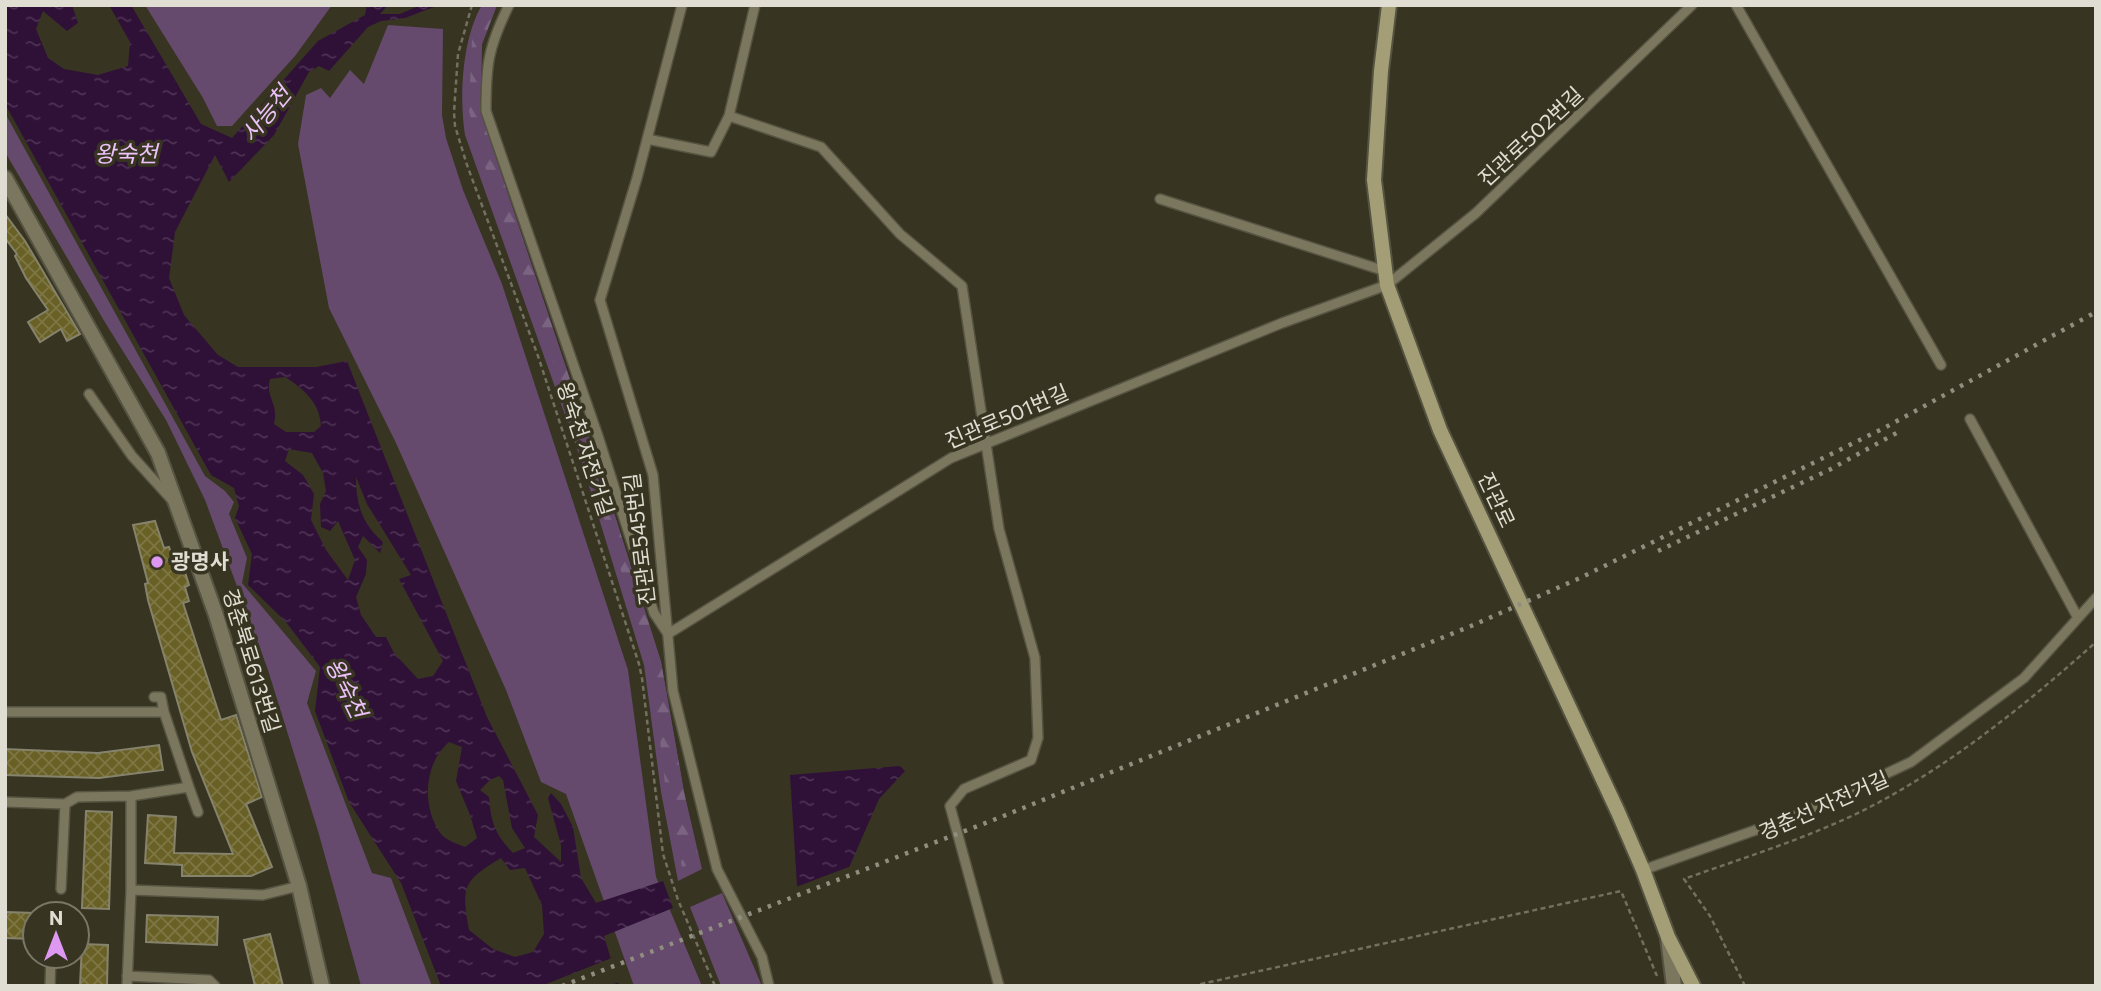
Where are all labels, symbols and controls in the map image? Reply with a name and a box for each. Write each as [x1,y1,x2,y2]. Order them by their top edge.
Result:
water label: 사능천 [234,78,298,147]
street label: 진관로502번길 [1472,81,1587,191]
water label: 왕숙천 [94,139,161,167]
street label: 왕숙천 자전거길 [553,378,620,519]
street label: 진관로501번길 [941,378,1072,453]
street label: 진관로 [1474,468,1521,531]
street label: 진관로545번길 [618,471,659,607]
place label: 광명사 [171,548,229,573]
marker: 광명사 [149,554,165,570]
street label: 경춘북로613번길 [219,585,286,736]
water label: 왕숙천 [320,653,375,725]
street label: 경춘선 자전거길 [1755,765,1892,844]
north arrow [21,900,91,970]
text: N [49,906,63,929]

